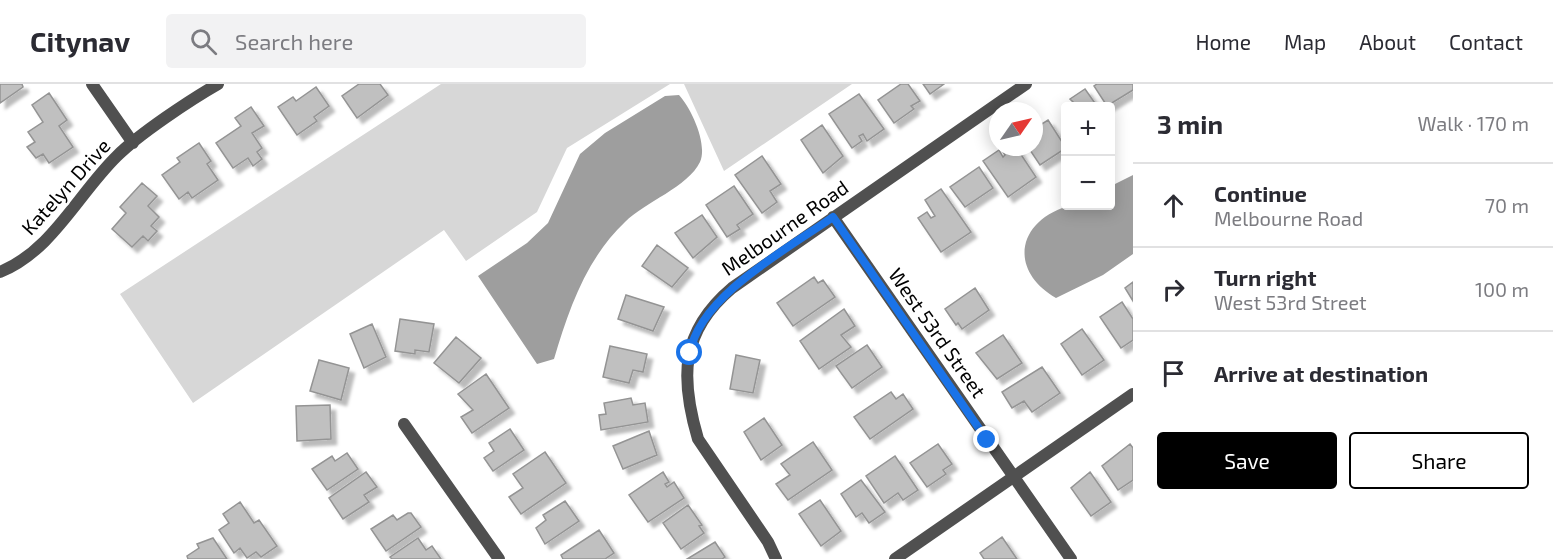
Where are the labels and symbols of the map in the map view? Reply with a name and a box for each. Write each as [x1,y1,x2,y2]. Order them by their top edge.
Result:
north arrow [989,102,1043,156]
street label: Katelyn Drive [16,133,115,239]
street label: Melbourne Road [716,175,852,280]
street label: West 53rd Street [884,263,992,402]
route start [676,339,702,365]
route end [973,426,999,452]

